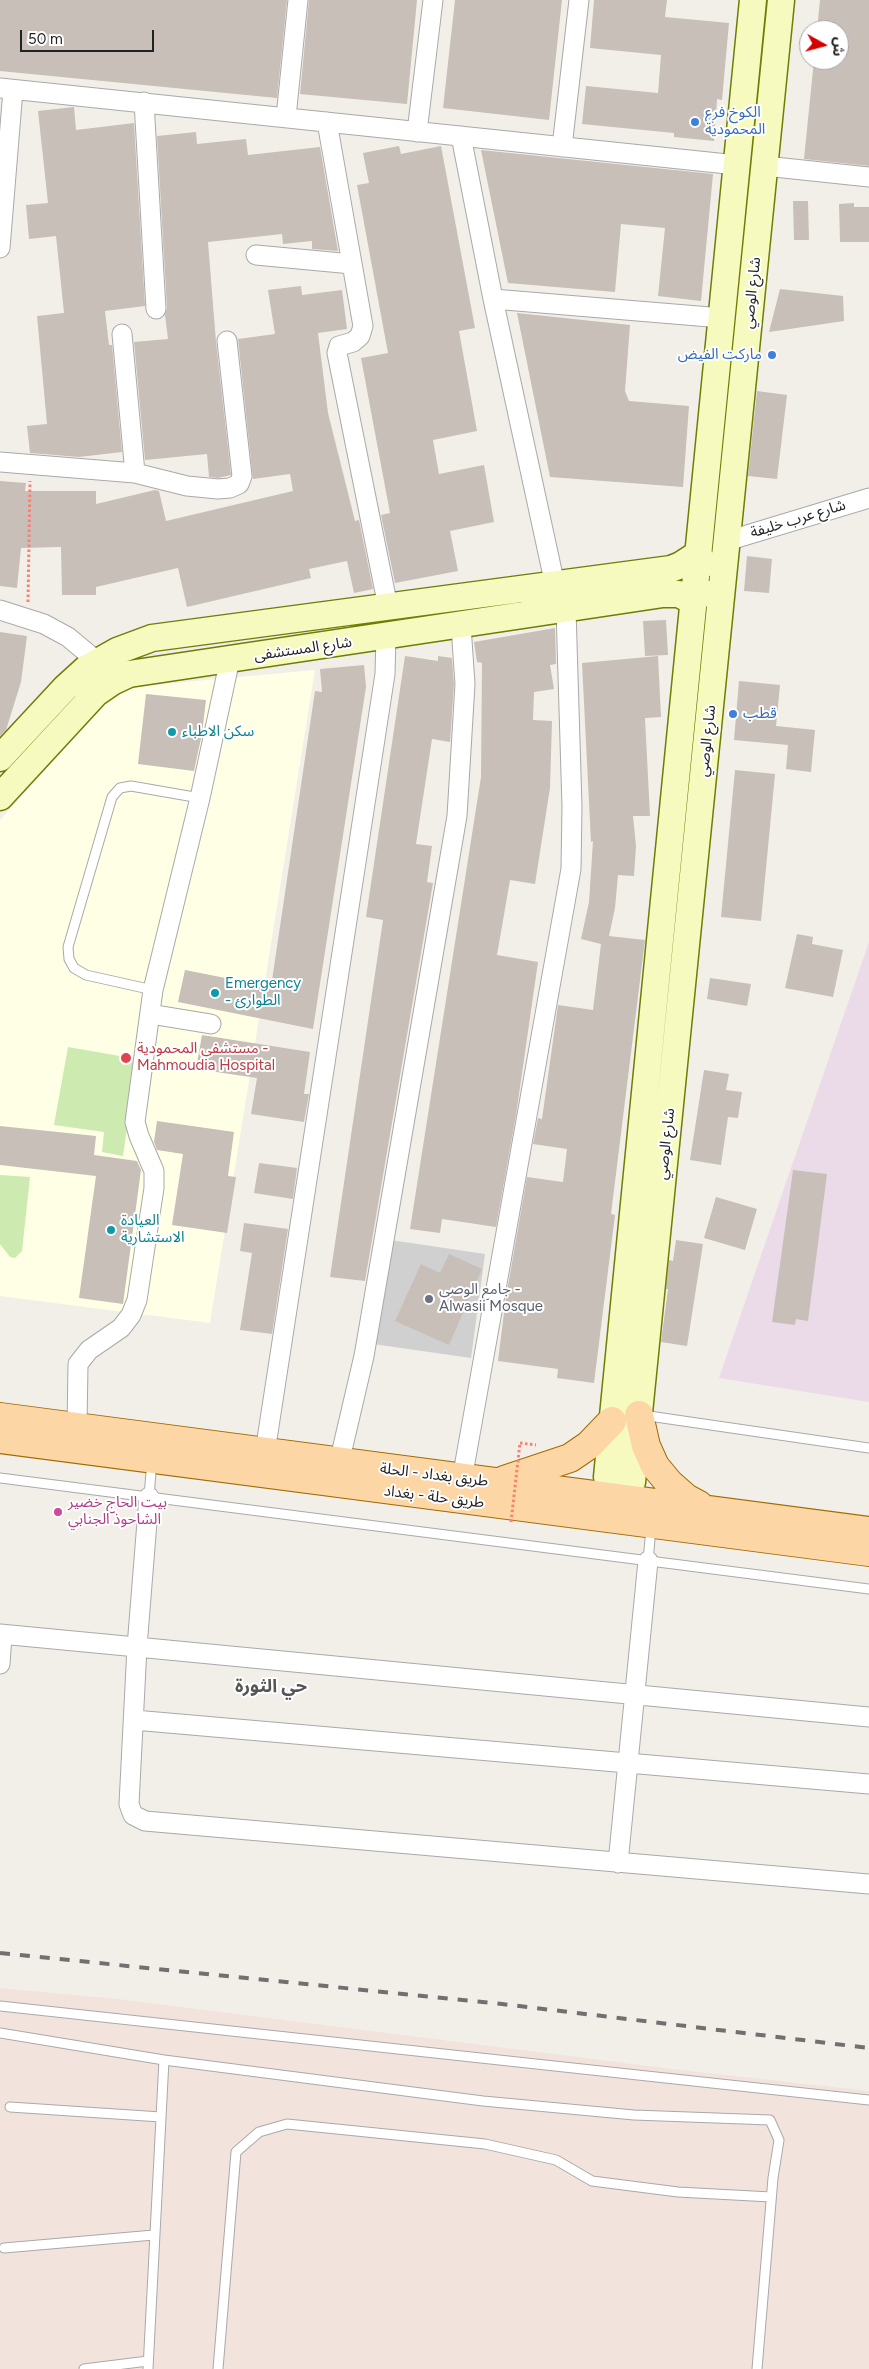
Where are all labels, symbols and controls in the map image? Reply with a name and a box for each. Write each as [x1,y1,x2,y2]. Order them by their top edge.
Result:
scale bar [22,20,156,52]
north arrow [799,20,849,70]
text: 50 m [28,30,63,48]
text: ش [829,36,848,57]
place label: الكوخ فرع المحمودية [705,104,765,139]
marker: الكوخ فرع المحمودية [689,116,701,128]
street label: شارع الوصي [739,256,765,330]
place label: ماركت الفيض [678,346,762,364]
marker: ماركت الفيض [766,349,778,361]
street label: شارع عرب خليفة [748,496,848,542]
street label: شارع المستشفى [253,633,353,665]
street label: شارع الوصي [694,704,720,778]
place label: قطب [743,705,777,723]
marker: قطب [727,708,739,720]
place label: سكن الاطباء [182,723,254,741]
marker: سكن الاطباء [166,726,178,738]
place label: Emergency - الطوارئ [225,975,301,1010]
marker: Emergency - الطوارئ [209,987,221,999]
place label: مستشفى المحمودية - Mahmoudia Hospital [137,1040,275,1075]
marker: مستشفى المحمودية - Mahmoudia Hospital [119,1051,133,1065]
street label: شارع الوصي [653,1107,679,1181]
place label: العيادة الاستشارية [121,1212,185,1247]
marker: العيادة الاستشارية [105,1224,117,1236]
place label: جامع الوصي - Alwasii Mosque [439,1281,543,1316]
marker: جامع الوصي - Alwasii Mosque [423,1293,435,1305]
street label: طريق بغداد - الحلة [379,1459,489,1491]
street label: طريق حلة - بغداد [383,1482,485,1512]
place label: بيت الحاج خضير الشاحوذ الجنابي [68,1494,167,1529]
marker: بيت الحاج خضير الشاحوذ الجنابي [52,1506,64,1518]
district label: حي الثورة [235,1676,307,1698]

